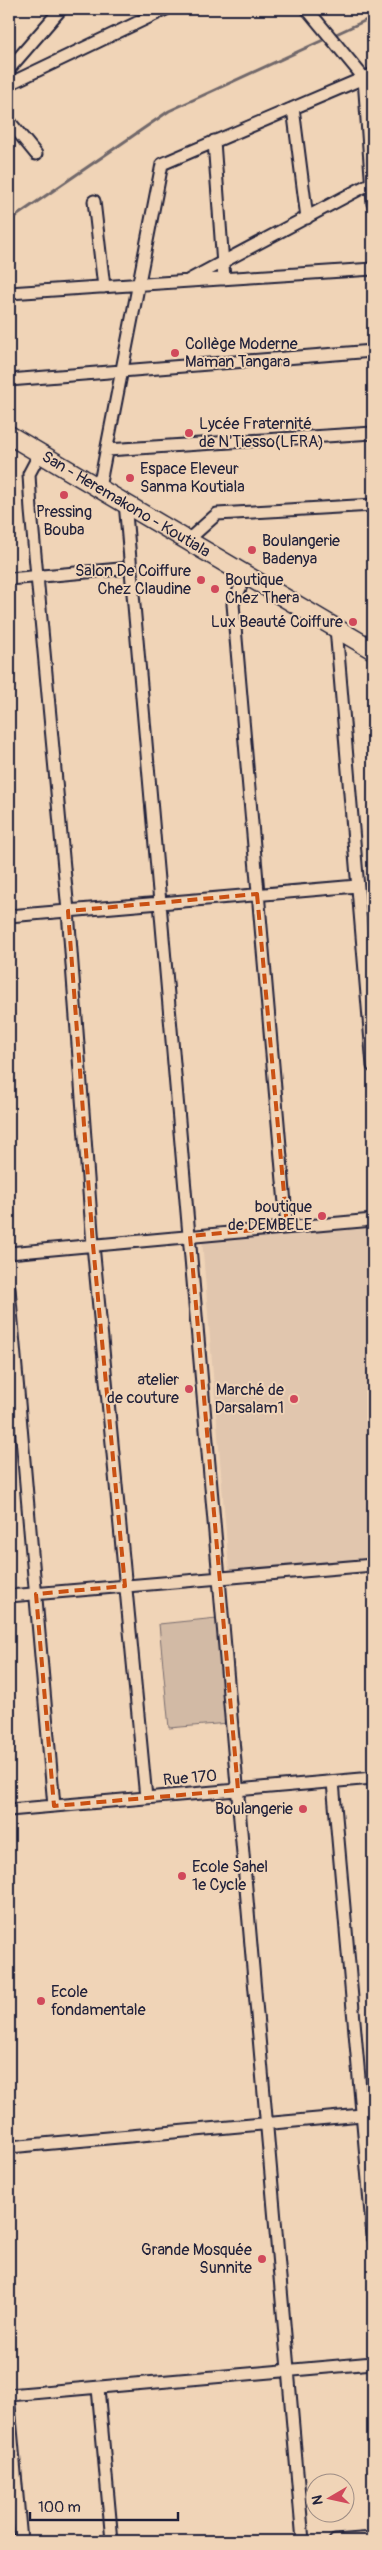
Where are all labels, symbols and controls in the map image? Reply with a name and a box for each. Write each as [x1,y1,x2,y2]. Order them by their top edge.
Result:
place label: Collège Moderne Maman Tangara [185,334,298,372]
marker: Collège Moderne Maman Tangara [169,347,181,359]
place label: Lycée Fraternité de N'Tiesso(LFRA) [199,414,324,452]
marker: Lycée Fraternité de N'Tiesso(LFRA) [183,427,195,439]
street label: San - Heremakono - Koutiala [38,447,214,562]
place label: Espace Eleveur Sanma Koutiala [140,459,245,497]
marker: Espace Eleveur Sanma Koutiala [124,472,136,484]
marker: Pressing Bouba [58,489,70,501]
place label: Pressing Bouba [36,502,92,540]
place label: Boulangerie Badenya [262,531,340,569]
marker: Boulangerie Badenya [246,544,258,556]
place label: Salon De Coiffure Chez Claudine [75,561,191,599]
place label: Boutique Chez Thera [225,570,300,608]
marker: Salon De Coiffure Chez Claudine [195,574,207,586]
marker: Boutique Chez Thera [209,583,221,595]
place label: Lux Beauté Coiffure [211,612,343,632]
marker: Lux Beauté Coiffure [347,616,359,628]
place label: boutique de DEMBELE [228,1197,312,1235]
marker: boutique de DEMBELE [316,1210,328,1222]
place label: atelier de couture [107,1370,179,1408]
place label: Marché de Darsalam1 [215,1380,284,1418]
marker: atelier de couture [183,1383,195,1395]
marker: Marché de Darsalam1 [288,1393,300,1405]
street label: Rue 170 [162,1766,218,1790]
place label: Boulangerie [215,1799,293,1819]
marker: Boulangerie [297,1803,309,1815]
place label: Ecole Sahel 1e Cycle [192,1857,268,1895]
marker: Ecole Sahel 1e Cycle [176,1870,188,1882]
place label: Ecole fondamentale [51,1982,146,2020]
marker: Ecole fondamentale [35,1995,47,2007]
place label: Grande Mosquée Sunnite [141,2240,252,2278]
marker: Grande Mosquée Sunnite [256,2253,268,2265]
north arrow [304,2472,354,2522]
scale bar [30,2490,178,2522]
text: N [309,2494,327,2506]
text: 100 m [38,2498,81,2517]

